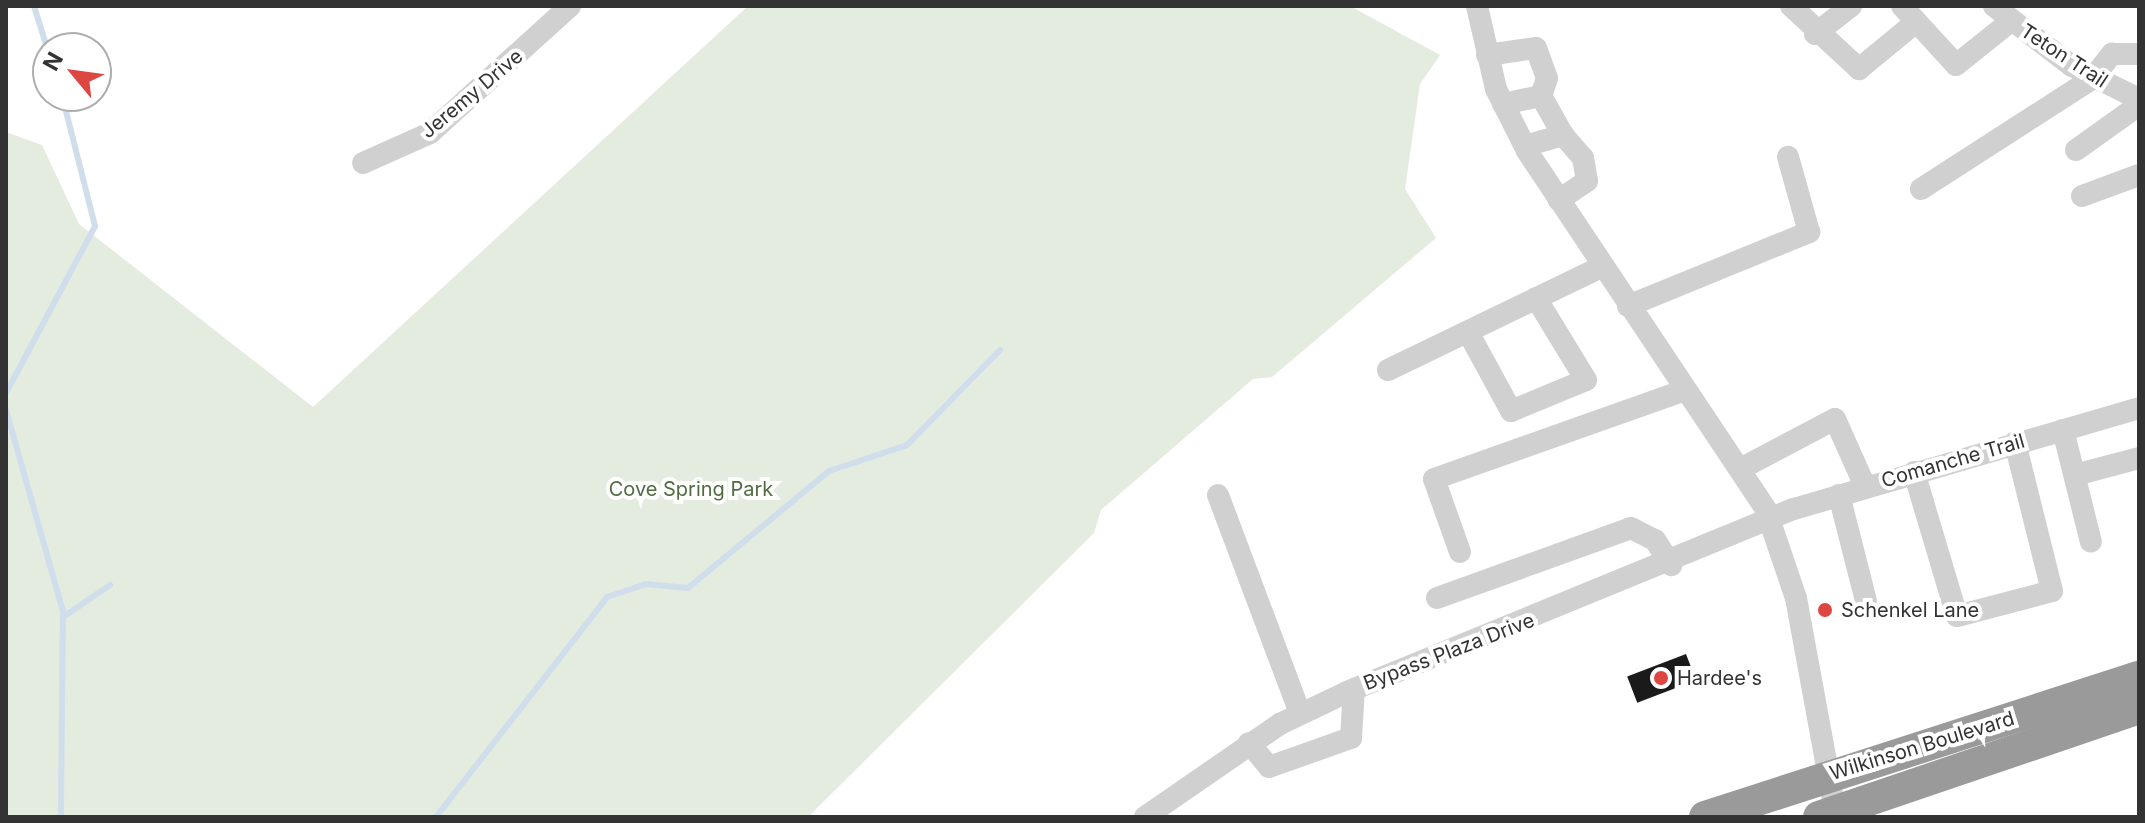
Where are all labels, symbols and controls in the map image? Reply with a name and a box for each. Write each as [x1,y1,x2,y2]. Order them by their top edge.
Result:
street label: Teton Trail [2016,19,2112,93]
north arrow [32,32,112,112]
street label: Jeremy Drive [416,44,528,144]
text: N [37,48,68,75]
street label: Comanche Trail [1879,429,2027,493]
park label: Cove Spring Park [609,477,773,501]
place label: Schenkel Lane [1841,598,1979,622]
marker: Schenkel Lane [1816,601,1834,619]
street label: Bypass Plaza Drive [1360,608,1538,696]
place label: Hardee's [1677,666,1762,690]
marker: Hardee's [1652,669,1670,687]
street label: Wilkinson Boulevard [1827,706,2017,786]

